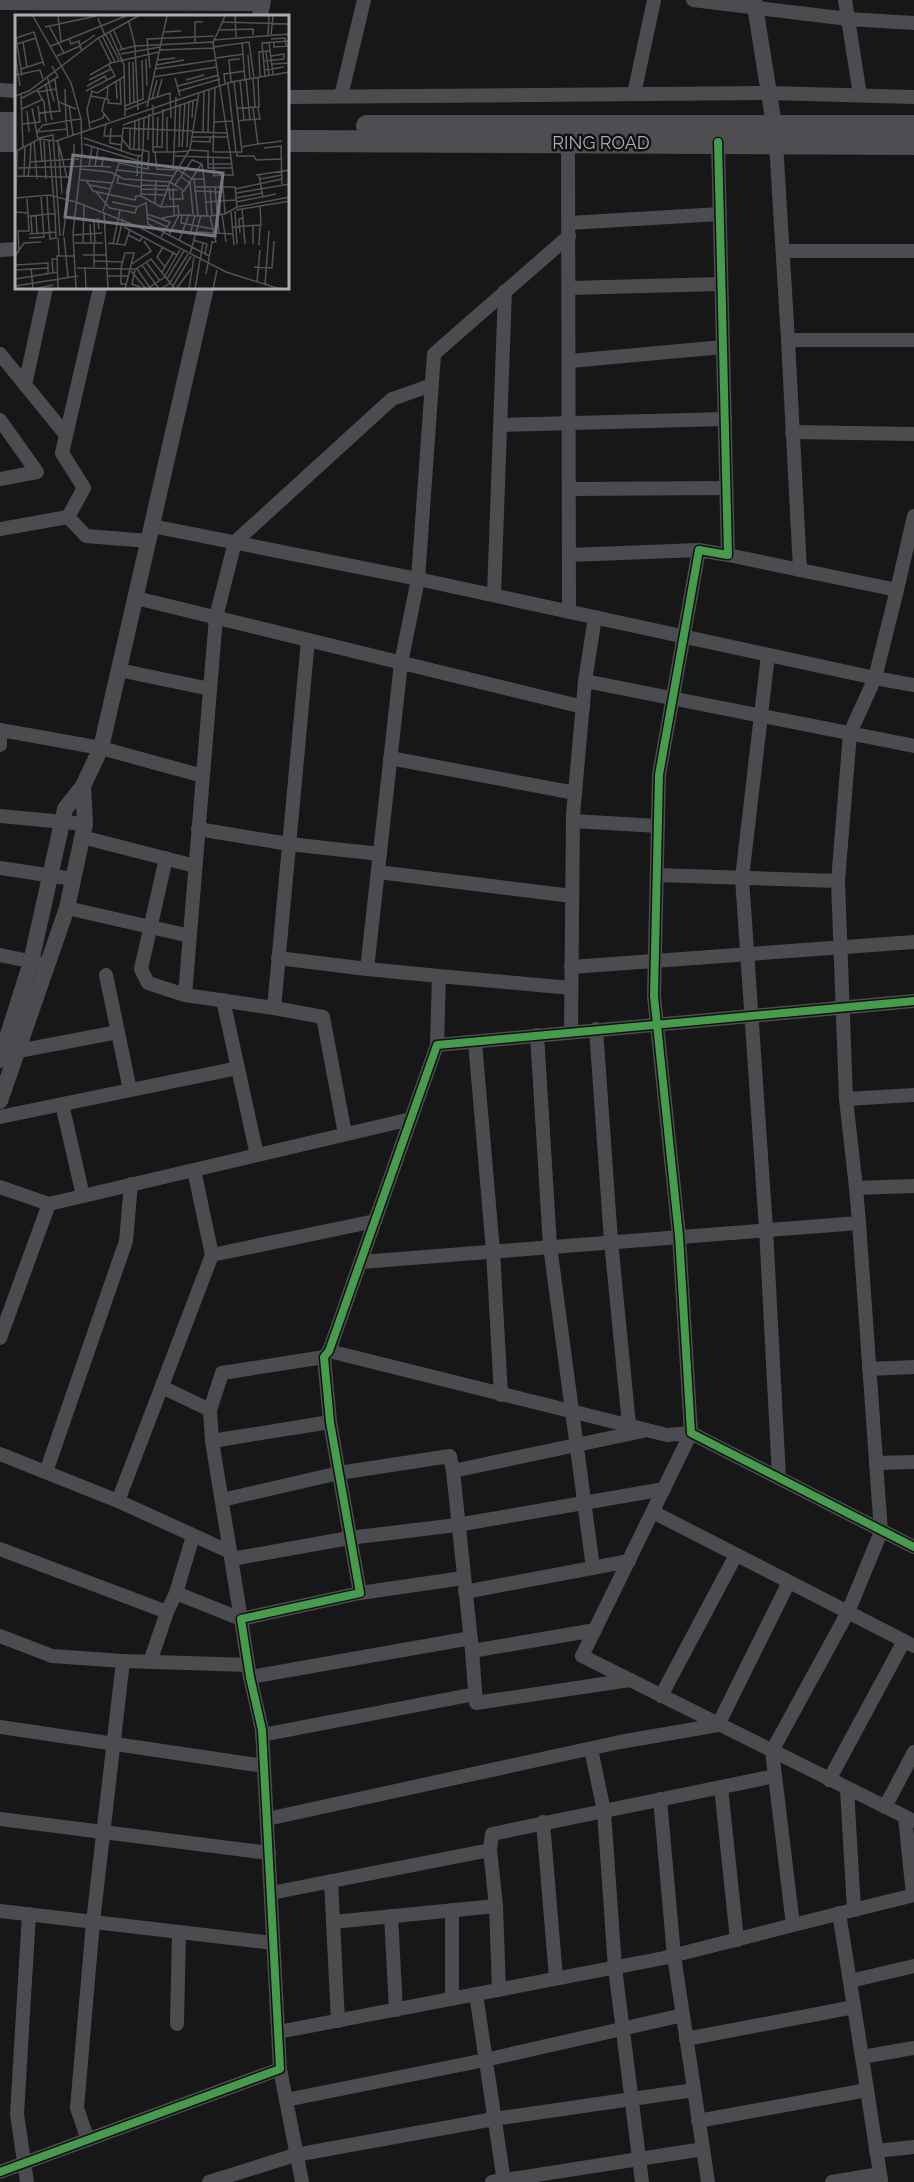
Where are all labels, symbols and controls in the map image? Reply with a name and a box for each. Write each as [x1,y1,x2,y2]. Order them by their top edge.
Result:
inset map [15,15,290,290]
street label: RING ROAD [552,132,650,153]

